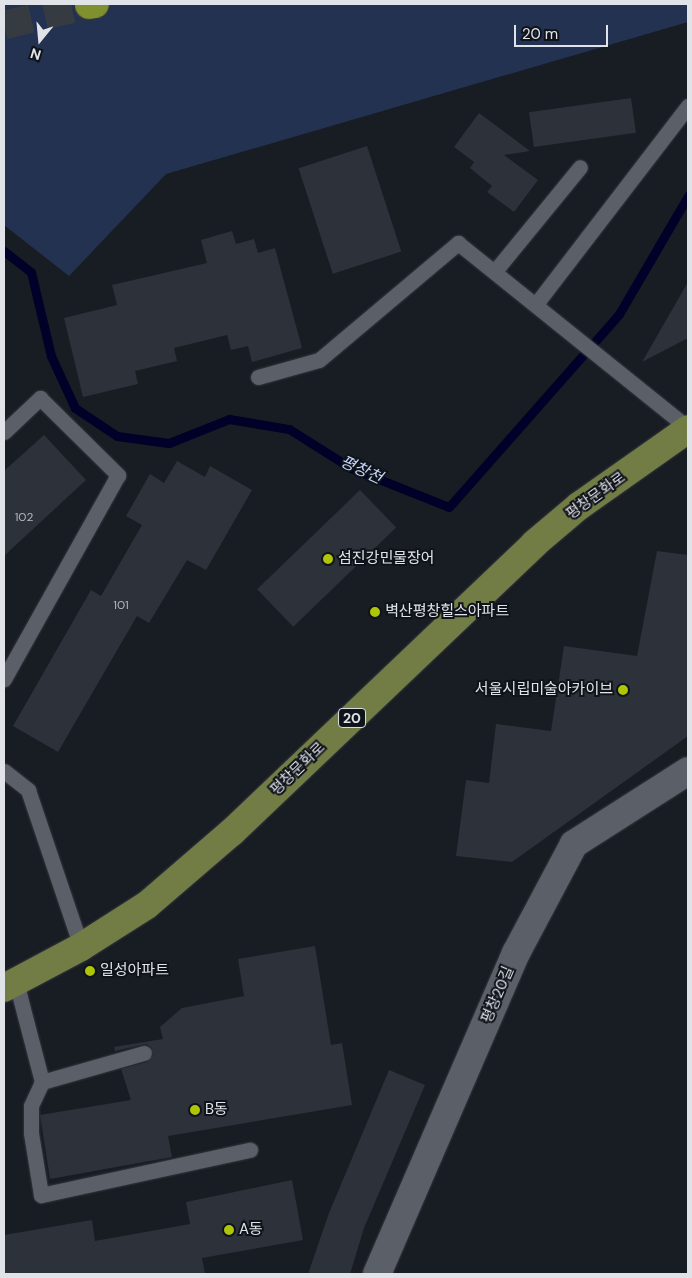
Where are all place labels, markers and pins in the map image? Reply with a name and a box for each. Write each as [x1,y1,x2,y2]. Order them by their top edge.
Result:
place label: 섬진강민물장어 [338,550,435,568]
marker: 섬진강민물장어 [322,553,334,565]
place label: 벽산평창힐스아파트 [385,603,509,621]
marker: 벽산평창힐스아파트 [369,606,381,618]
place label: 서울시립미술아카이브 [475,681,613,699]
marker: 서울시립미술아카이브 [617,684,629,696]
place label: 일성아파트 [100,962,169,980]
marker: 일성아파트 [84,965,96,977]
place label: B동 [205,1101,228,1119]
marker: B동 [189,1104,201,1116]
place label: A동 [239,1221,263,1239]
marker: A동 [223,1224,235,1236]

